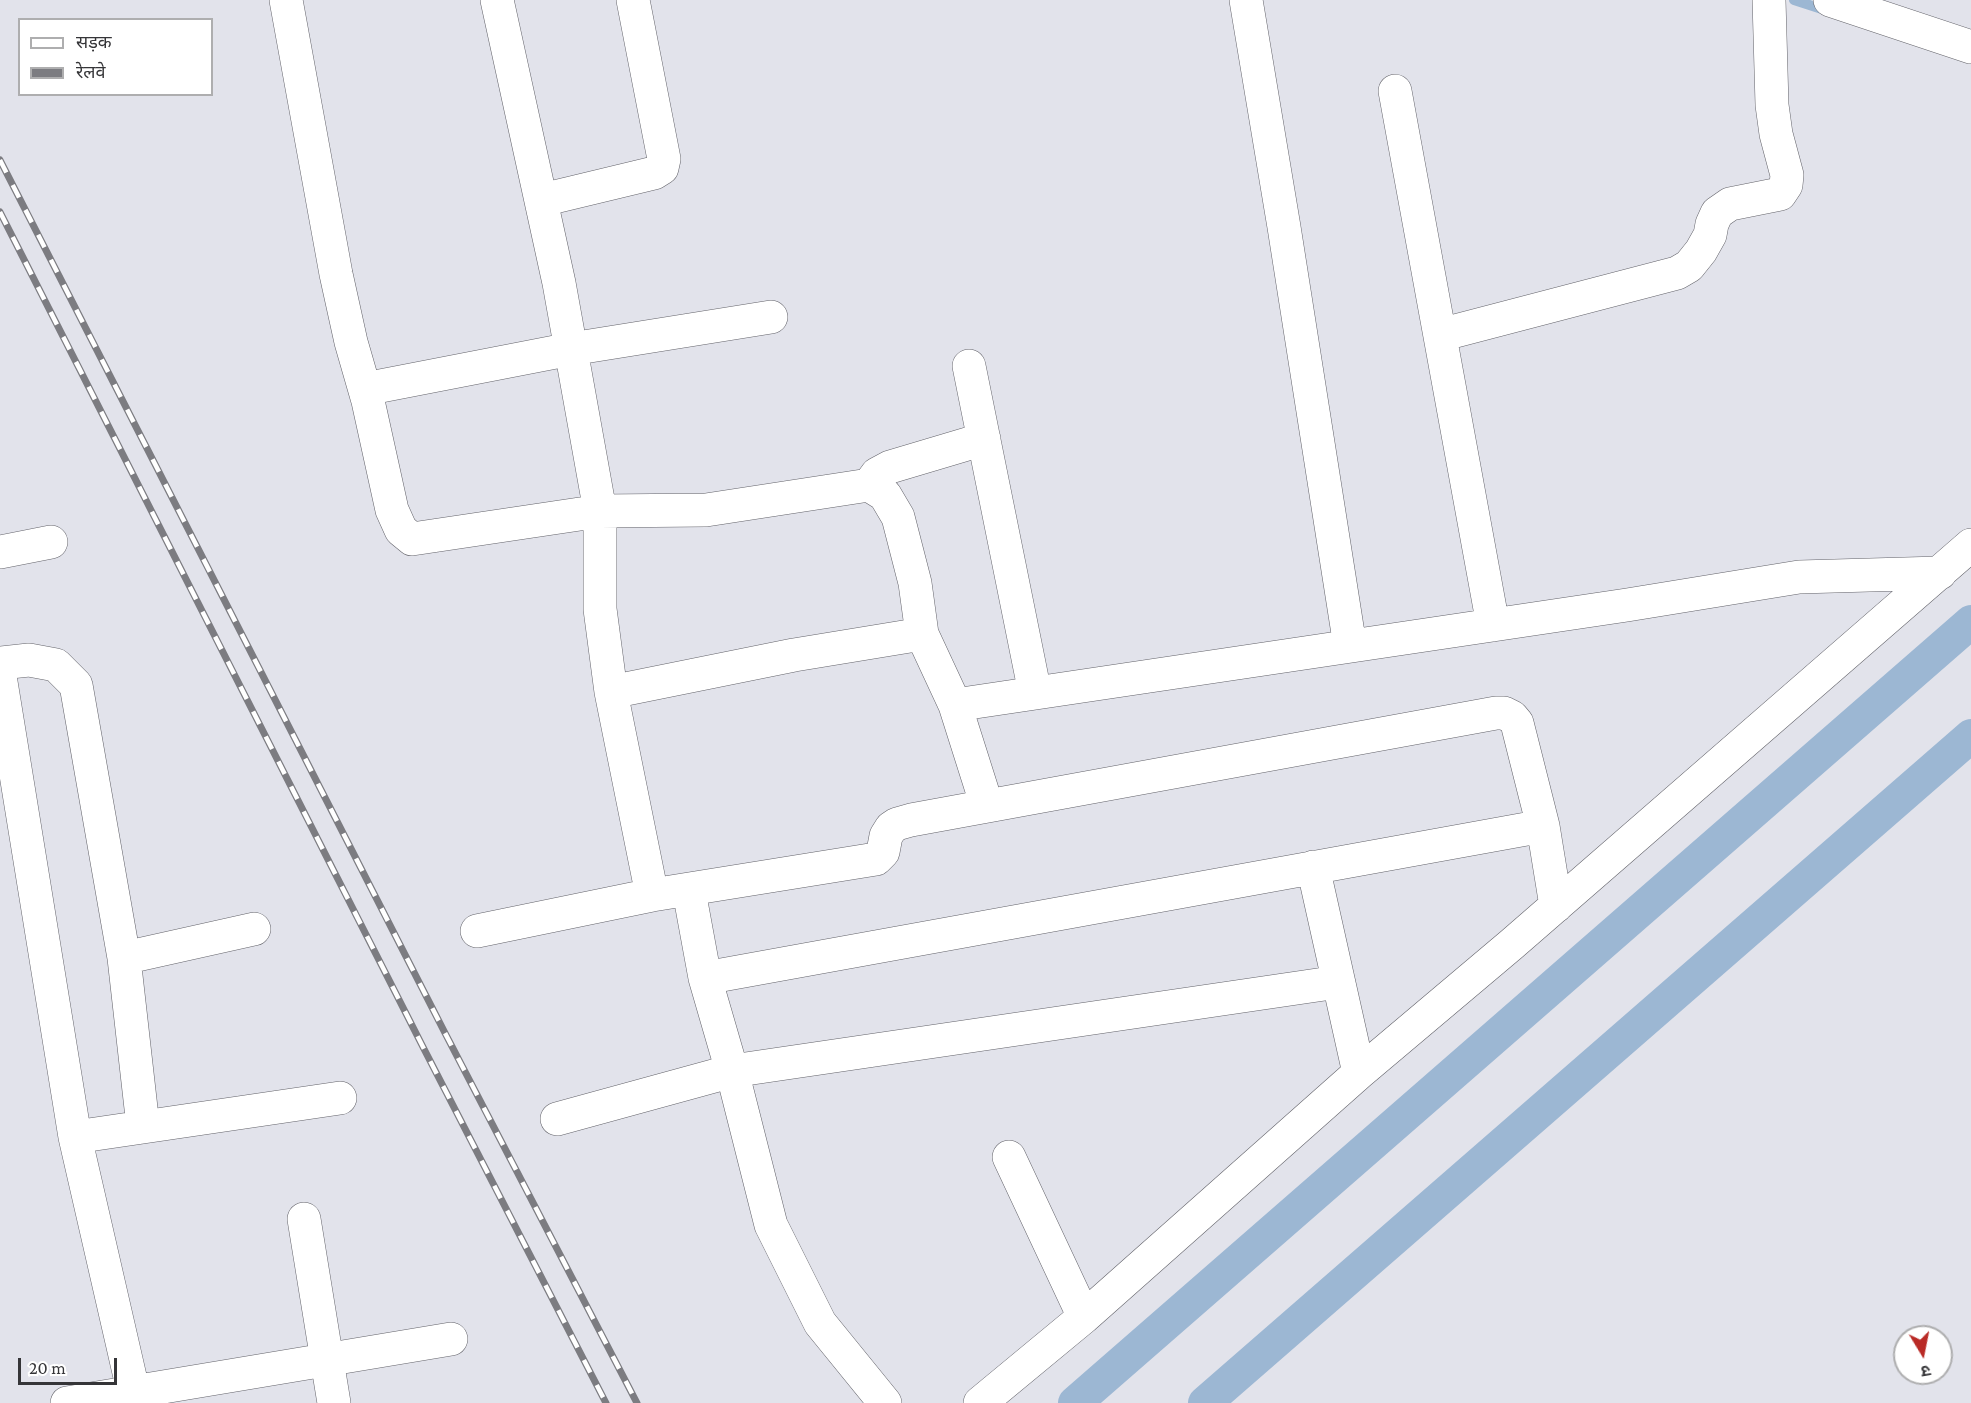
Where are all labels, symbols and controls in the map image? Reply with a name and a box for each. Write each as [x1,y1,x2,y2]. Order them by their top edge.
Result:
legend [18,18,213,96]
text: सड़क [76,32,112,52]
text: रेलवे [76,62,106,82]
north arrow [1893,1325,1953,1385]
scale bar [21,1346,120,1384]
text: 20 m [29,1358,66,1378]
text: उ [1920,1362,1932,1380]

